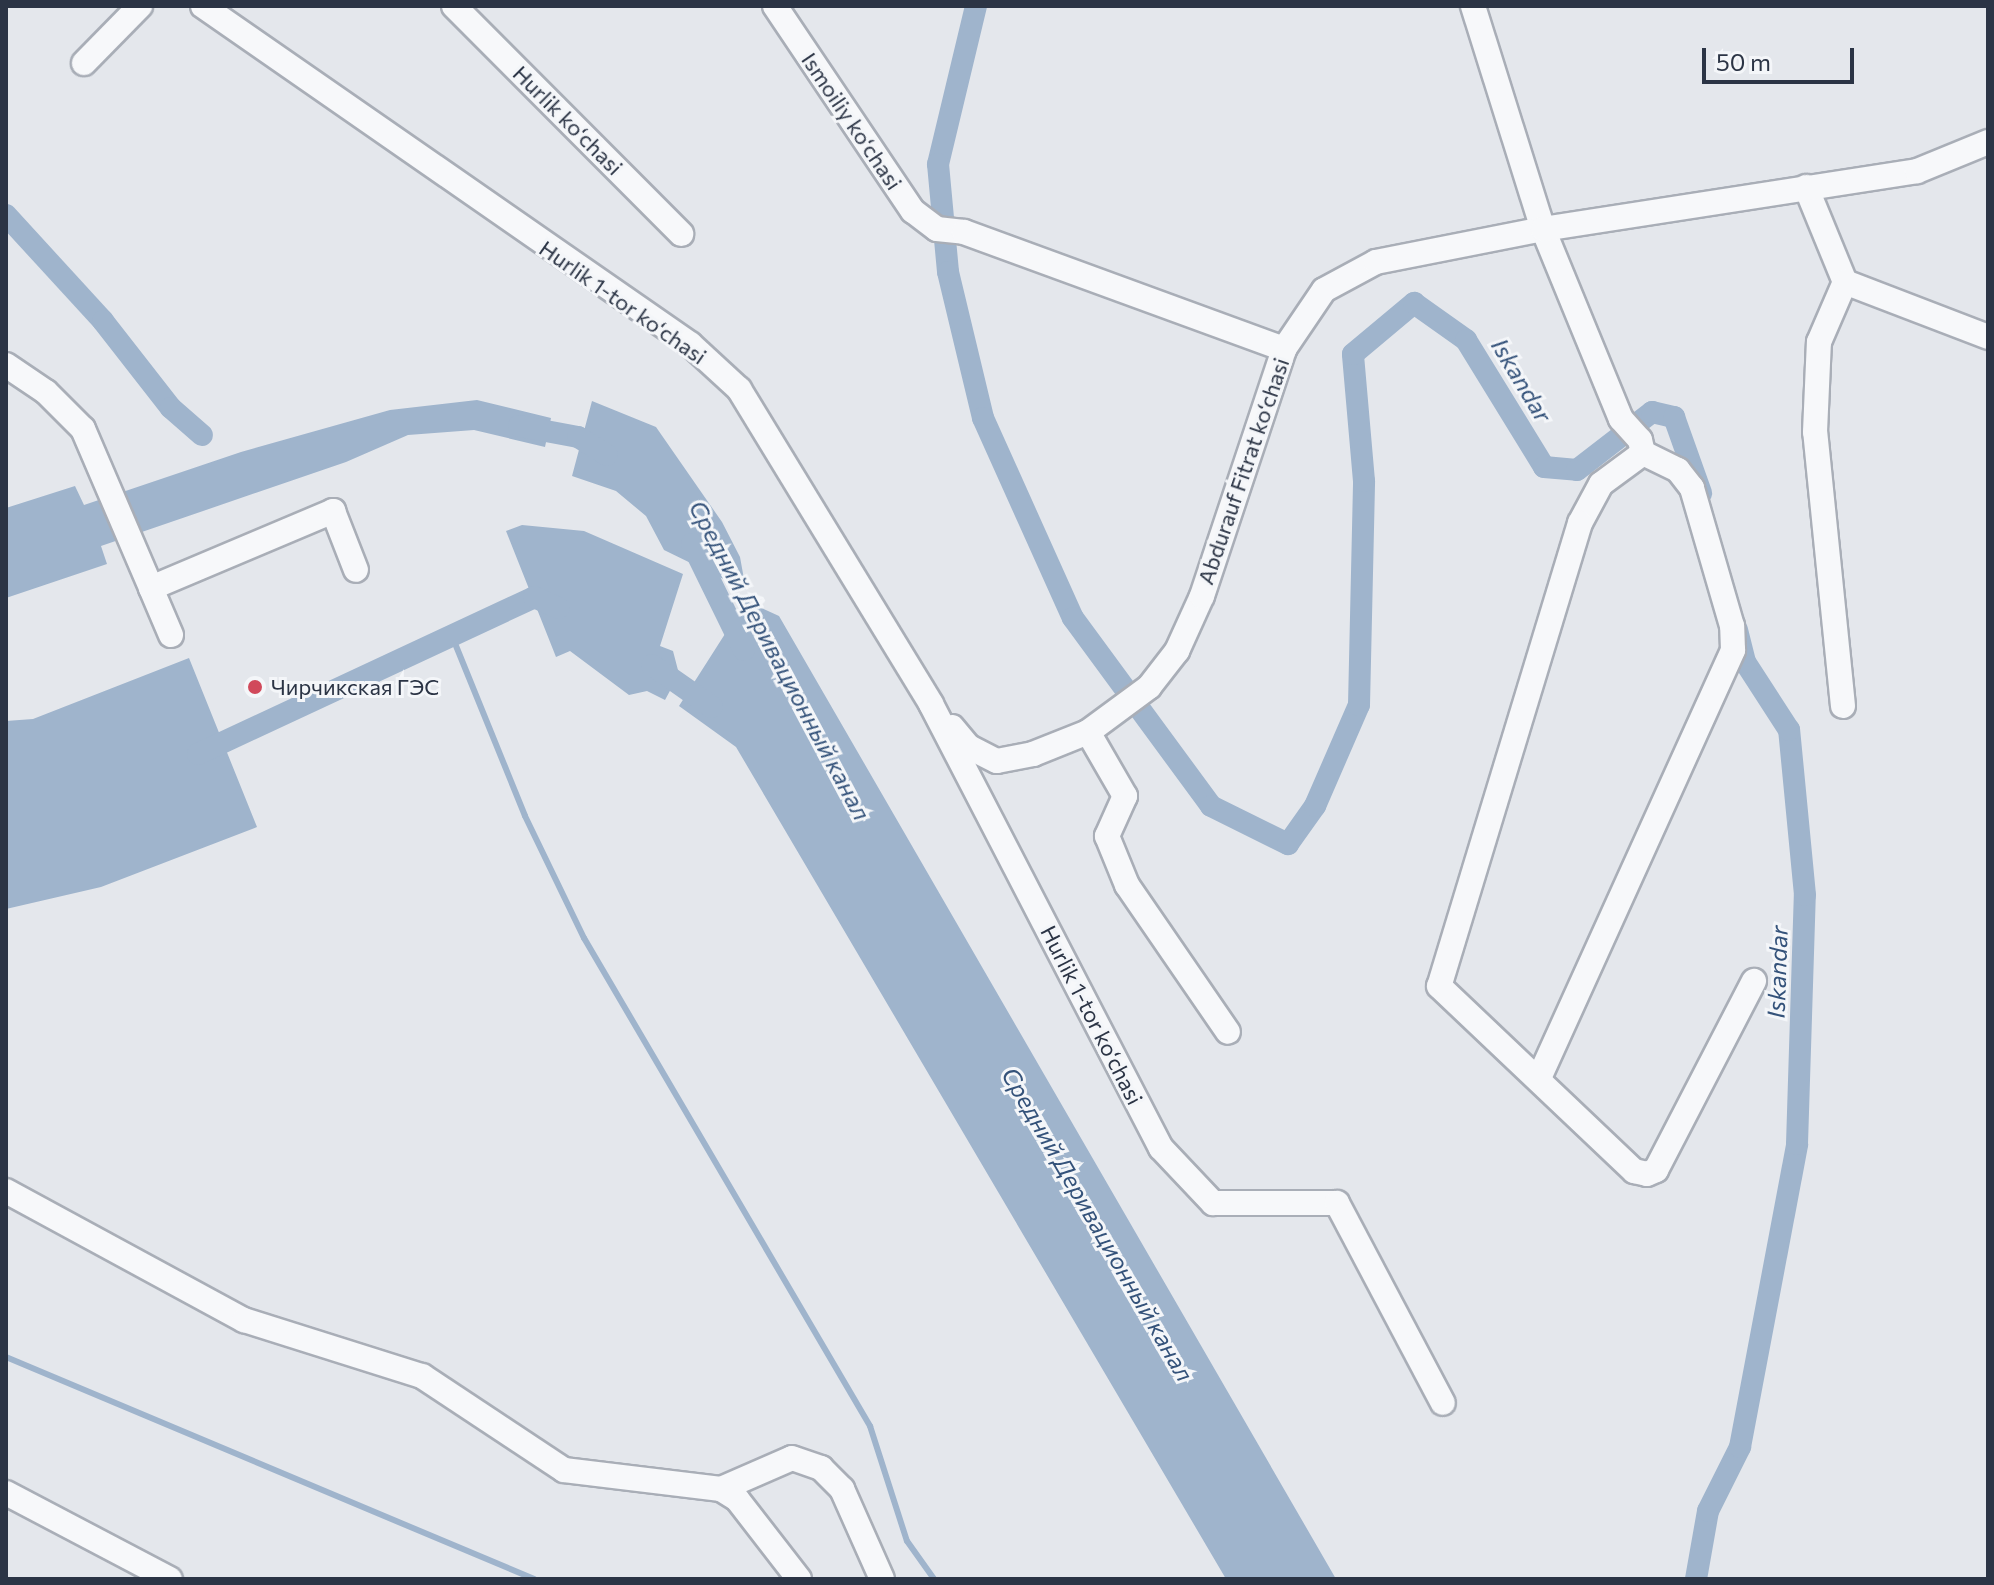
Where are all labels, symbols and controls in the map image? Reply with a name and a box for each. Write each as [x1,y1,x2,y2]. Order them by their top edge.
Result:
scale bar [1706,32,1858,82]
street label: Ismoiliy ko‘chasi [796,47,908,195]
text: 50 m [1716,47,1771,76]
street label: Hurlik ko‘chasi [508,60,628,180]
street label: Hurlik 1-tor ko‘chasi [535,235,711,369]
water label: Iskandar [1486,333,1558,427]
street label: Abdurauf Fitrat ko‘chasi [1192,354,1294,588]
water label: Средний Деривационный канал [683,495,877,825]
place label: Чирчикская ГЭС [271,674,439,700]
marker: Чирчикская ГЭС [246,678,264,696]
street label: Hurlik 1-tor ko‘chasi [1035,921,1149,1109]
water label: Iskandar [1761,925,1793,1019]
water label: Средний Деривационный канал [996,1062,1200,1386]

